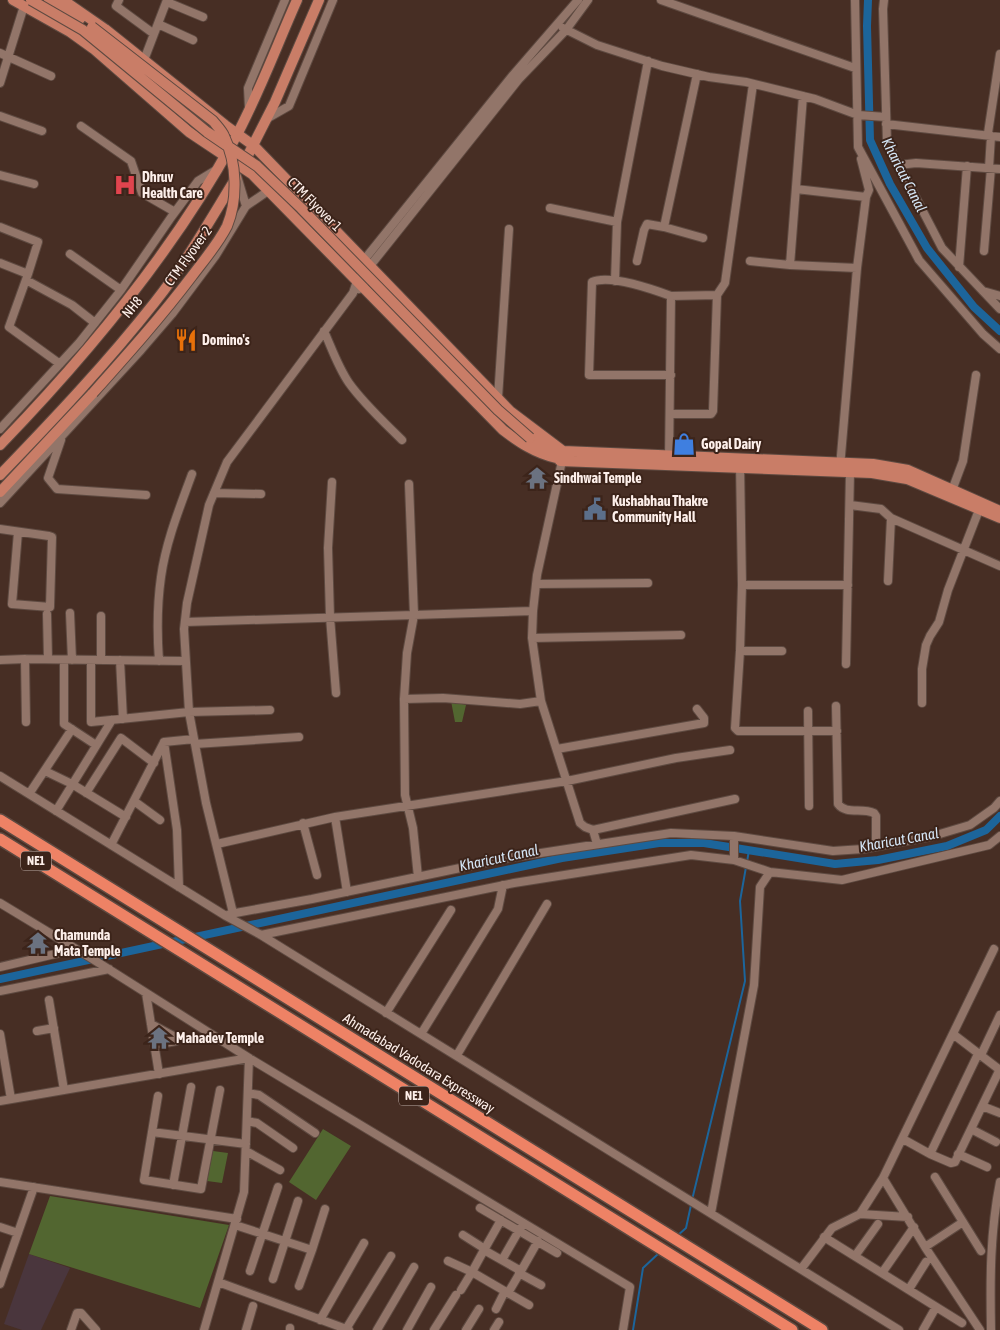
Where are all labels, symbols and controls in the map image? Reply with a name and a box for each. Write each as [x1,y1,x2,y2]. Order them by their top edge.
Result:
water label: Kharicut Canal [879,135,930,215]
place label: Dhruv Health Care [142,169,203,201]
hospital icon: Dhruv Health Care [112,172,138,198]
street label: CTM Flyover 1 [285,174,345,234]
street label: CTM Flyover 2 [161,223,215,289]
street label: NH8 [118,293,146,321]
restaurant icon: Domino's [173,327,199,353]
place label: Domino's [202,332,250,348]
shop icon: Gopal Dairy [671,431,697,457]
place label: Gopal Dairy [701,436,761,452]
temple icon: Sindhwai Temple [524,465,550,491]
place label: Sindhwai Temple [554,470,642,486]
place label: Kushabhau Thakre Community Hall [612,493,708,525]
public building icon: Kushabhau Thakre Community Hall [582,496,608,522]
water label: Kharicut Canal [858,824,940,855]
water label: Kharicut Canal [458,841,540,874]
road number: NE1 [21,851,51,870]
place label: Chamunda Mata Temple [54,927,121,959]
temple icon: Chamunda Mata Temple [25,930,51,956]
street label: Ahmadabad Vadodara Expressway [340,1010,498,1116]
temple icon: Mahadev Temple [146,1025,172,1051]
place label: Mahadev Temple [176,1030,264,1046]
road number: NE1 [399,1086,429,1106]

